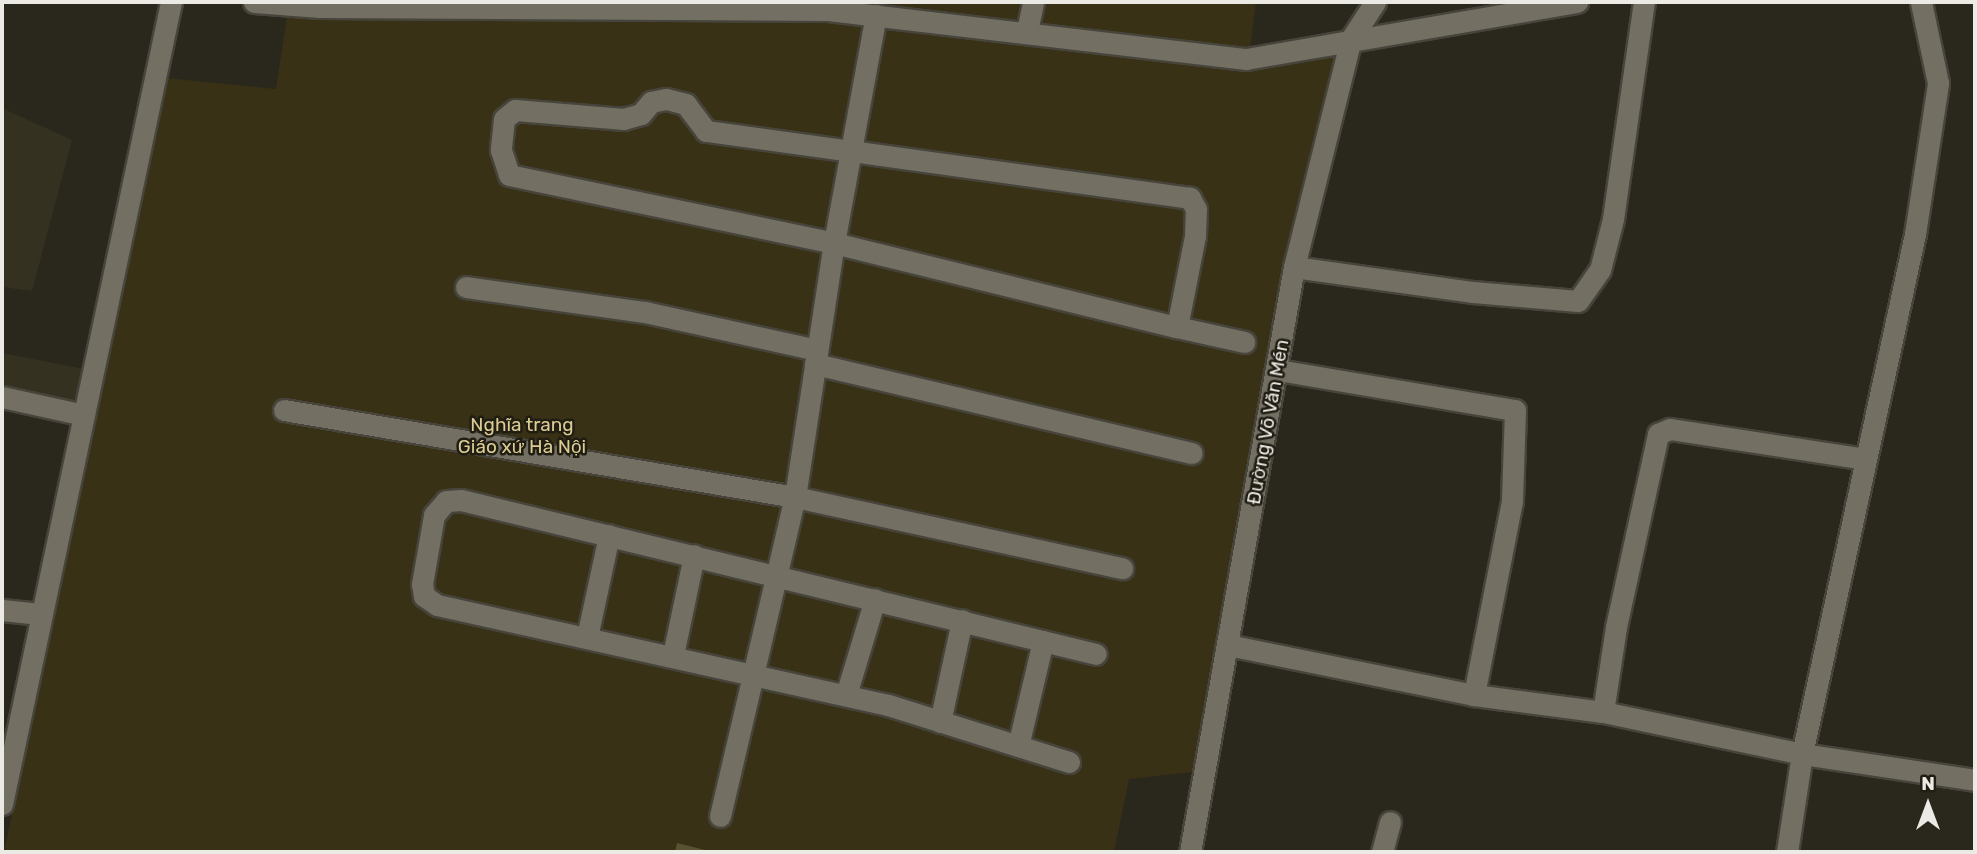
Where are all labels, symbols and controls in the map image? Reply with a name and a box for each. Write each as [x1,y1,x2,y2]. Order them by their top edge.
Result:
street label: Đường Võ Văn Mén [1242,337,1294,507]
park label: Nghĩa trang Giáo xứ Hà Nội [458,414,586,458]
north arrow [1893,770,1963,840]
text: N [1921,772,1935,795]

